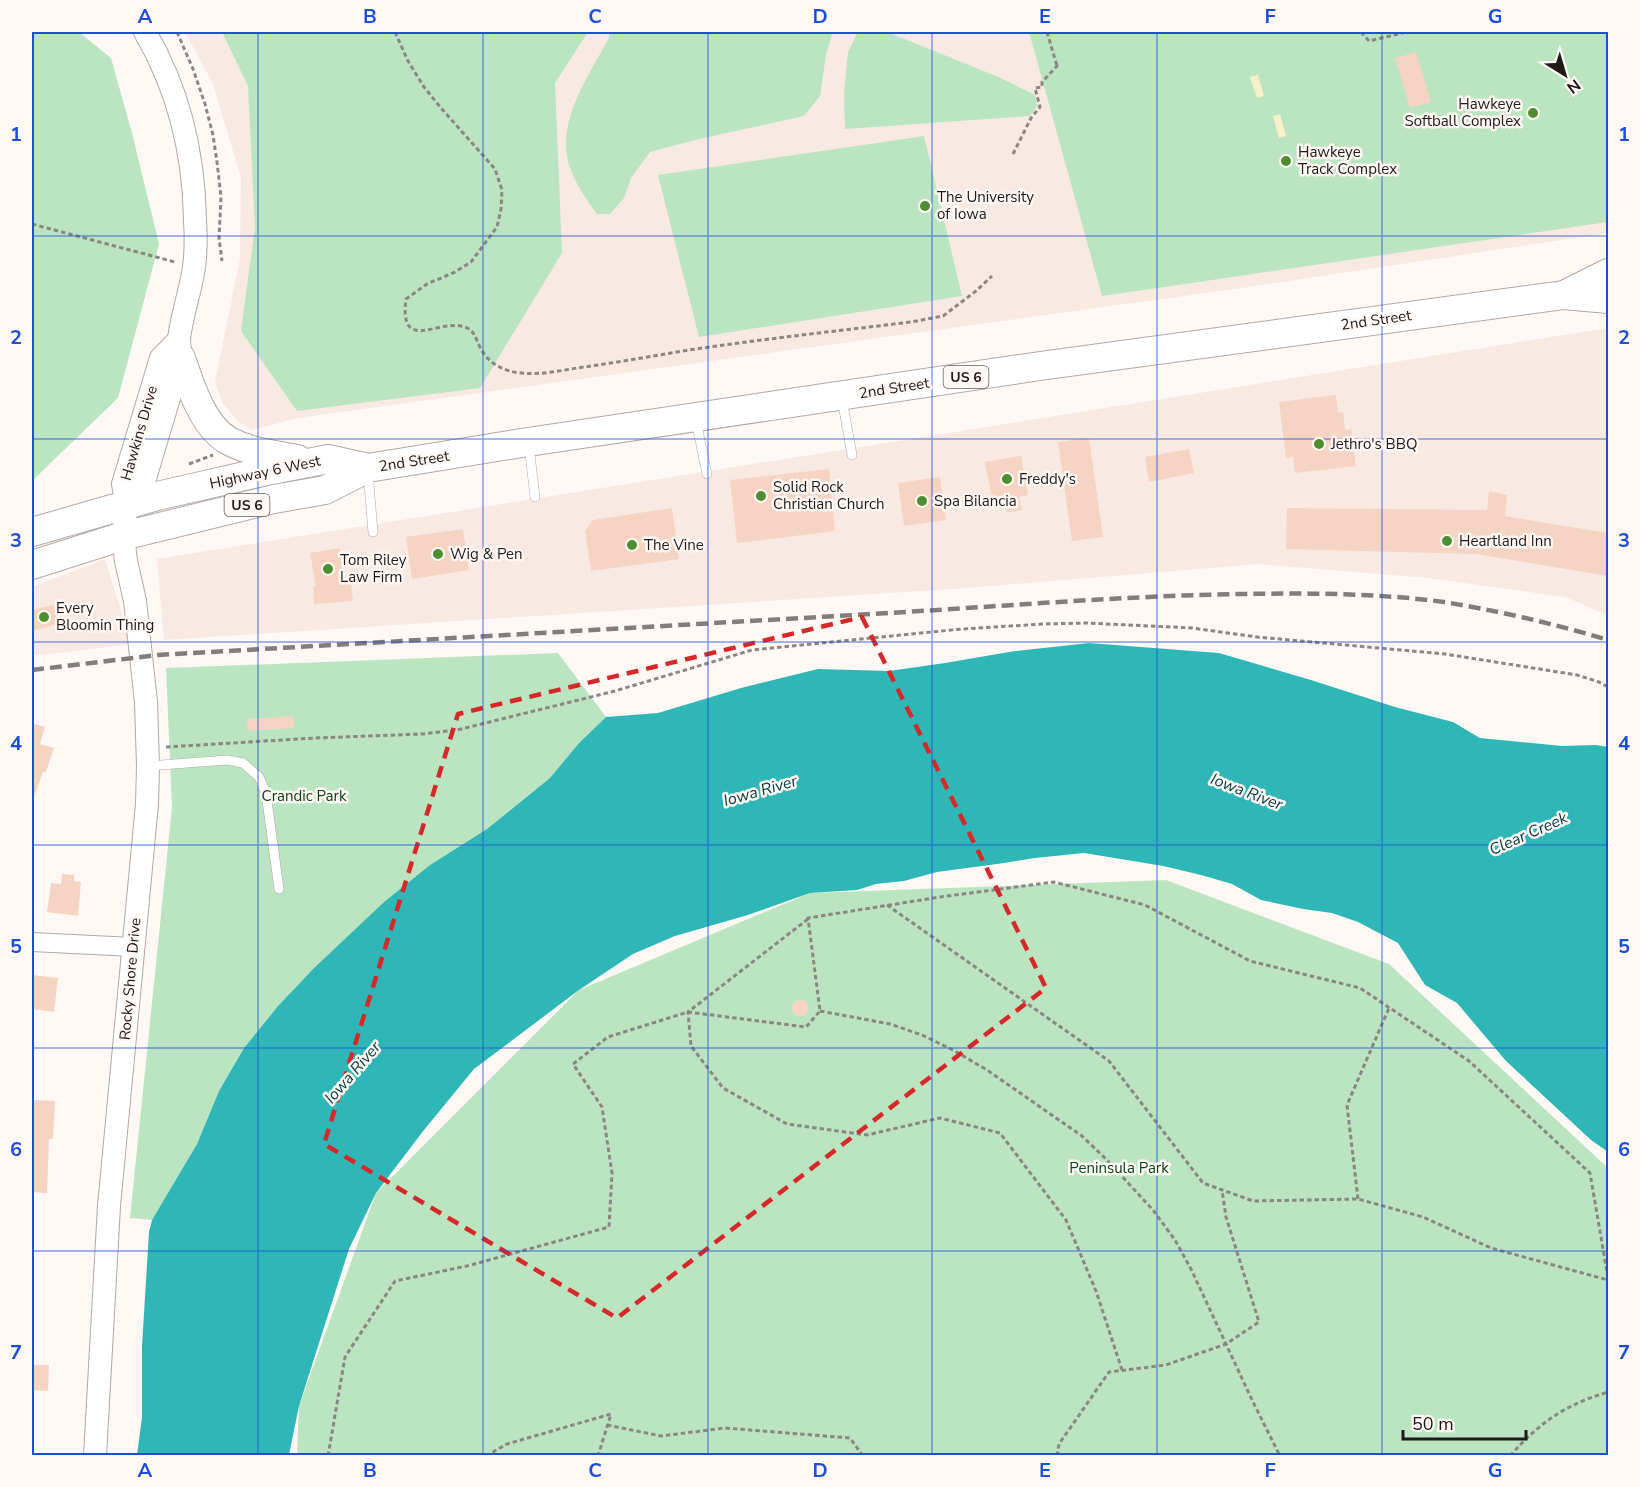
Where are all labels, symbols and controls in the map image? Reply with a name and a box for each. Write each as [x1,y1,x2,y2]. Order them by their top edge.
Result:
text: A [138,3,153,30]
text: B [363,3,377,30]
text: C [588,3,602,30]
text: D [812,3,828,30]
text: E [1039,3,1051,30]
text: F [1264,3,1276,30]
text: G [1488,3,1502,30]
north arrow [1535,45,1595,105]
text: N [1562,74,1585,99]
place label: Hawkeye Softball Complex [1405,94,1521,131]
marker: Hawkeye Softball Complex [1526,106,1540,120]
text: 1 [10,121,22,148]
text: 1 [1618,121,1630,148]
place label: Hawkeye Track Complex [1298,142,1397,179]
marker: Hawkeye Track Complex [1279,154,1293,168]
place label: The University of Iowa [937,187,1034,224]
marker: The University of Iowa [918,199,932,213]
street label: 2nd Street [1339,305,1413,335]
text: 2 [10,324,22,351]
text: 2 [1618,324,1630,351]
road number: US 6 [944,366,988,388]
street label: 2nd Street [857,372,931,403]
street label: Hawkins Drive [116,383,162,483]
place label: Jethro's BBQ [1330,434,1417,454]
marker: Jethro's BBQ [1312,437,1326,451]
street label: 2nd Street [377,445,451,476]
street label: Highway 6 West [208,450,323,494]
place label: Freddy's [1019,469,1076,489]
marker: Freddy's [1000,472,1014,486]
place label: Solid Rock Christian Church [773,477,884,514]
marker: Solid Rock Christian Church [754,489,768,503]
place label: Spa Bilancia [934,491,1017,511]
road number: US 6 [224,494,270,516]
marker: Spa Bilancia [915,494,929,508]
text: 3 [10,527,22,554]
text: 3 [1618,527,1630,554]
place label: Heartland Inn [1459,531,1552,551]
marker: Heartland Inn [1440,534,1454,548]
place label: The Vine [644,535,704,555]
marker: The Vine [625,538,639,552]
place label: Wig & Pen [450,544,523,564]
marker: Wig & Pen [431,547,445,561]
place label: Tom Riley Law Firm [340,550,407,587]
marker: Tom Riley Law Firm [321,562,335,576]
place label: Every Bloomin Thing [56,598,154,635]
marker: Every Bloomin Thing [37,610,51,624]
text: 4 [10,730,22,757]
text: 4 [1618,730,1630,757]
water label: Iowa River [1207,768,1287,816]
water label: Iowa River [721,770,801,812]
park label: Crandic Park [262,786,347,806]
water label: Clear Creek [1486,806,1572,861]
street label: Rocky Shore Drive [115,917,145,1041]
text: 5 [10,933,22,960]
text: 5 [1618,933,1630,960]
water label: Iowa River [320,1036,387,1108]
text: 6 [10,1136,22,1163]
text: 6 [1618,1136,1630,1163]
park label: Peninsula Park [1069,1158,1169,1178]
text: 7 [10,1339,22,1366]
text: 7 [1618,1339,1630,1366]
scale bar [1403,1403,1526,1441]
text: 50 m [1412,1412,1454,1436]
text: A [138,1457,153,1484]
text: B [363,1457,377,1484]
text: C [588,1457,602,1484]
text: D [812,1457,828,1484]
text: E [1039,1457,1051,1484]
text: F [1264,1457,1276,1484]
text: G [1488,1457,1502,1484]

